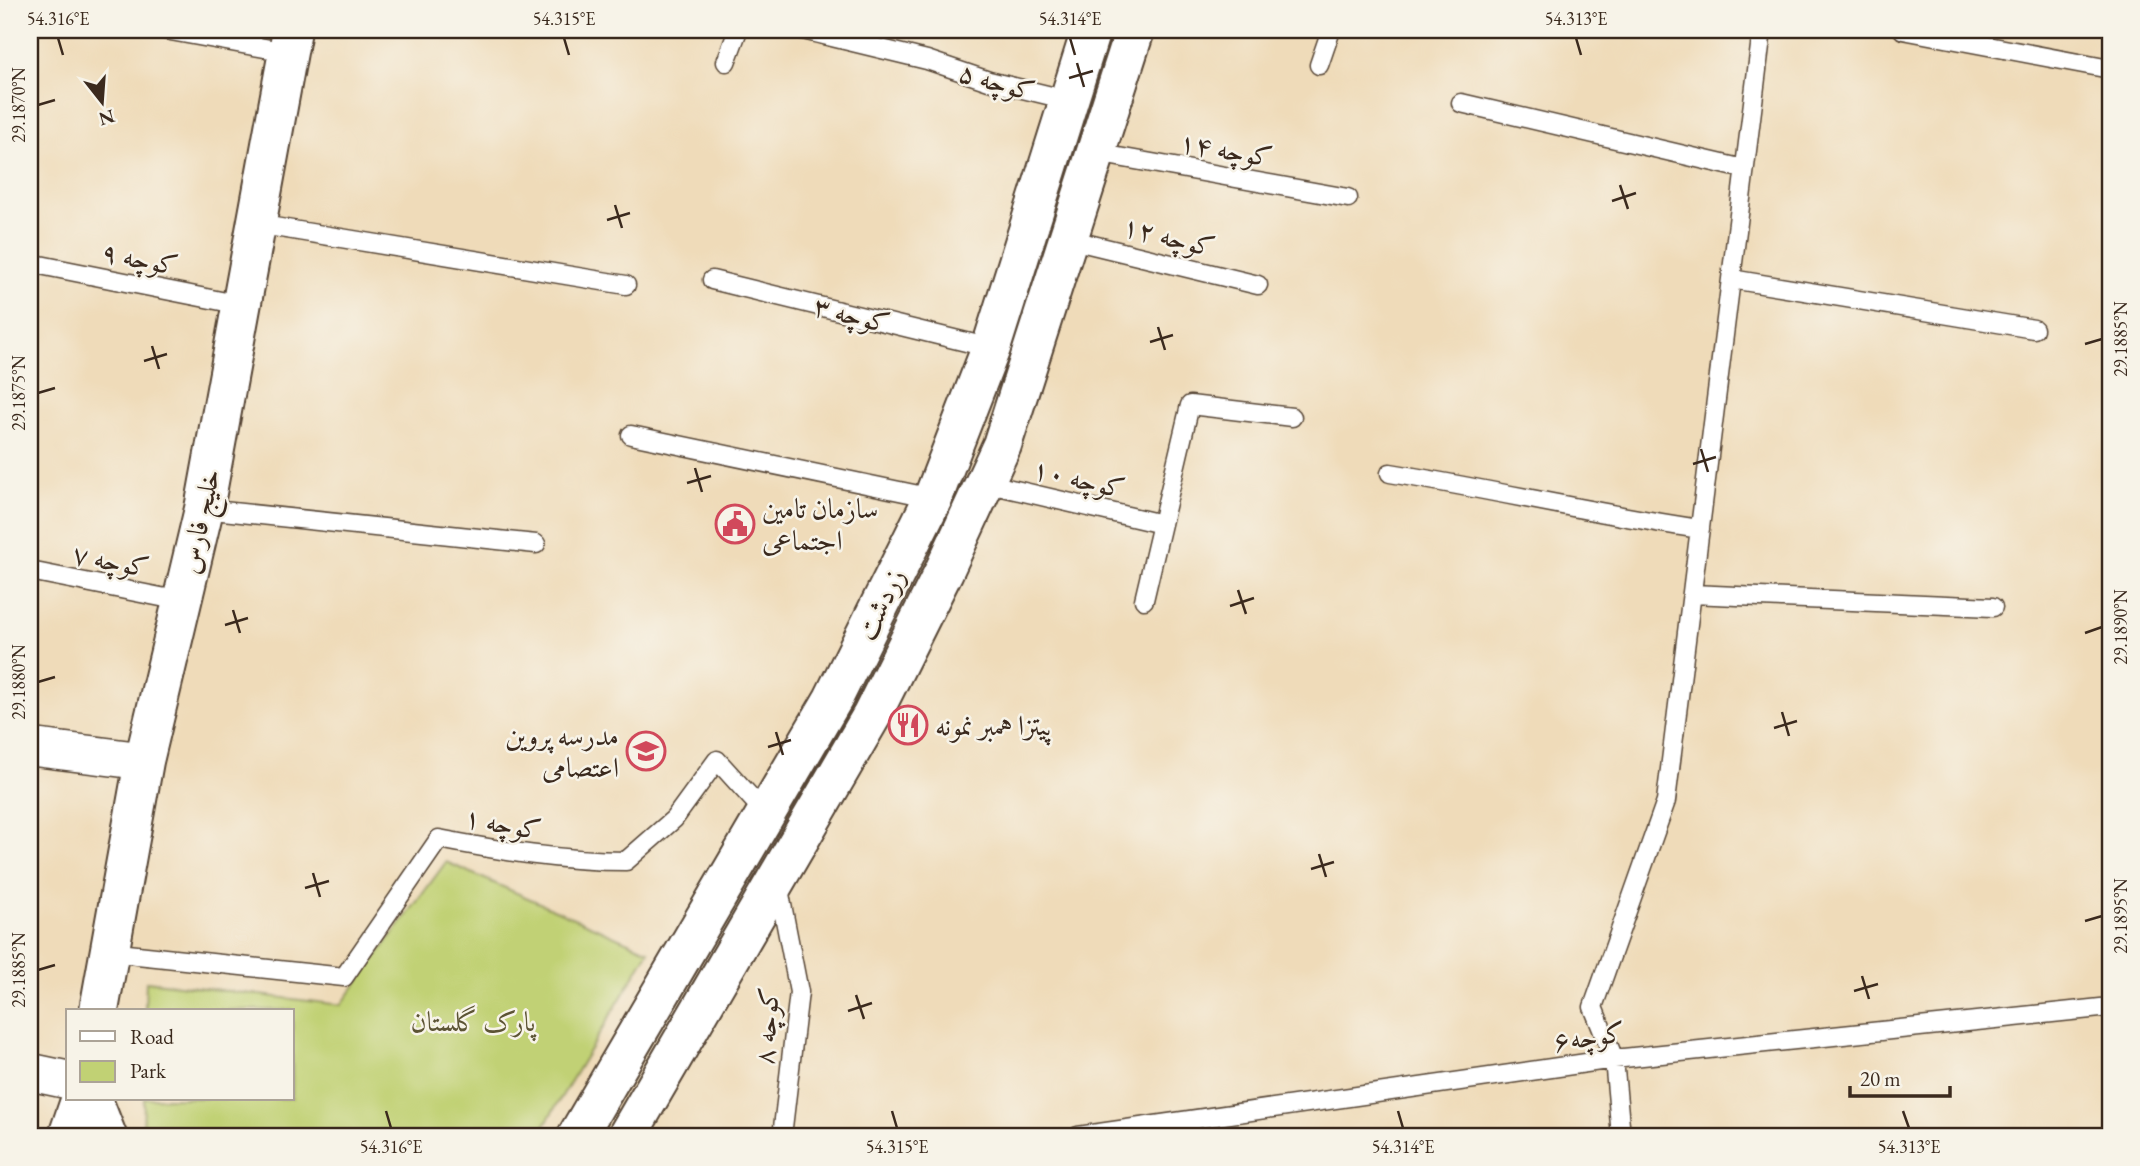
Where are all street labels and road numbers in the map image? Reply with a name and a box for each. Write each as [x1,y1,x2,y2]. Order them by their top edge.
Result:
street label: کوچه ۵ [954,53,1039,111]
street label: کوچه ۱۴ [1176,123,1275,177]
street label: کوچه ۱۲ [1119,207,1219,267]
street label: کوچه ۹ [98,233,182,285]
street label: کوچه ۳ [809,287,894,343]
street label: کوچه ۱۰ [1029,450,1129,508]
street label: خلیج فارس [170,465,235,578]
street label: کوچه ۷ [69,535,153,587]
street label: زردشت [847,562,913,646]
street label: کوچه ۱ [461,799,544,849]
street label: کوچه ۸ [745,986,789,1066]
street label: کوچه۶ [1551,1013,1627,1061]

